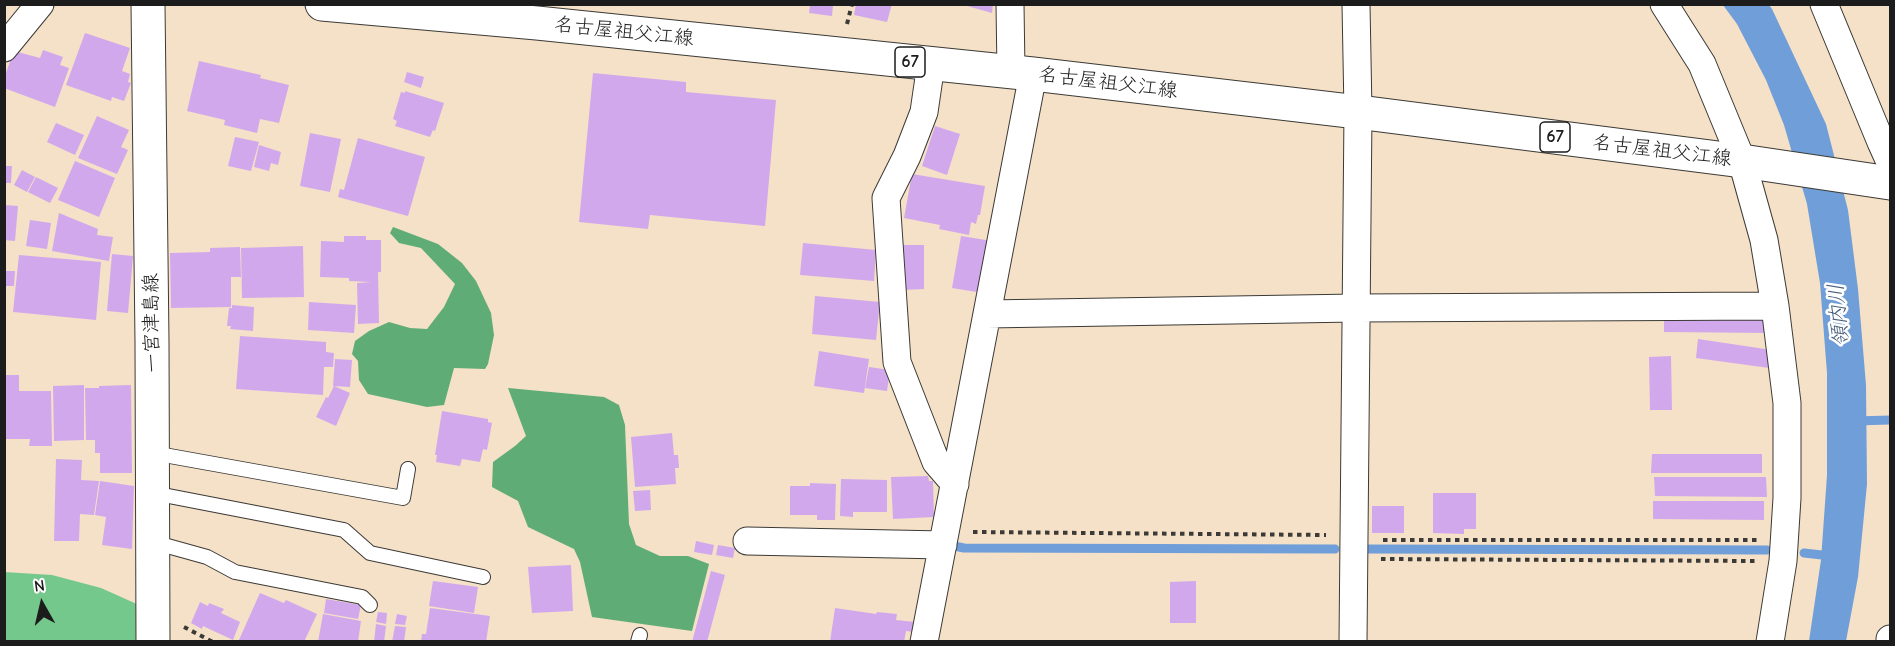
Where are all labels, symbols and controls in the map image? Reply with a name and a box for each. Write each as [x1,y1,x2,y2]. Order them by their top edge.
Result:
street label: 名古屋祖父江線 [553,13,695,51]
road number: 67 [895,47,925,77]
street label: 名古屋祖父江線 [1037,63,1179,103]
road number: 67 [1540,122,1570,152]
street label: 名古屋祖父江線 [1591,131,1733,171]
street label: 一宮津島線 [139,273,165,373]
water label: 領内川 [1824,283,1854,347]
north arrow [12,574,72,634]
text: N [33,577,46,596]

